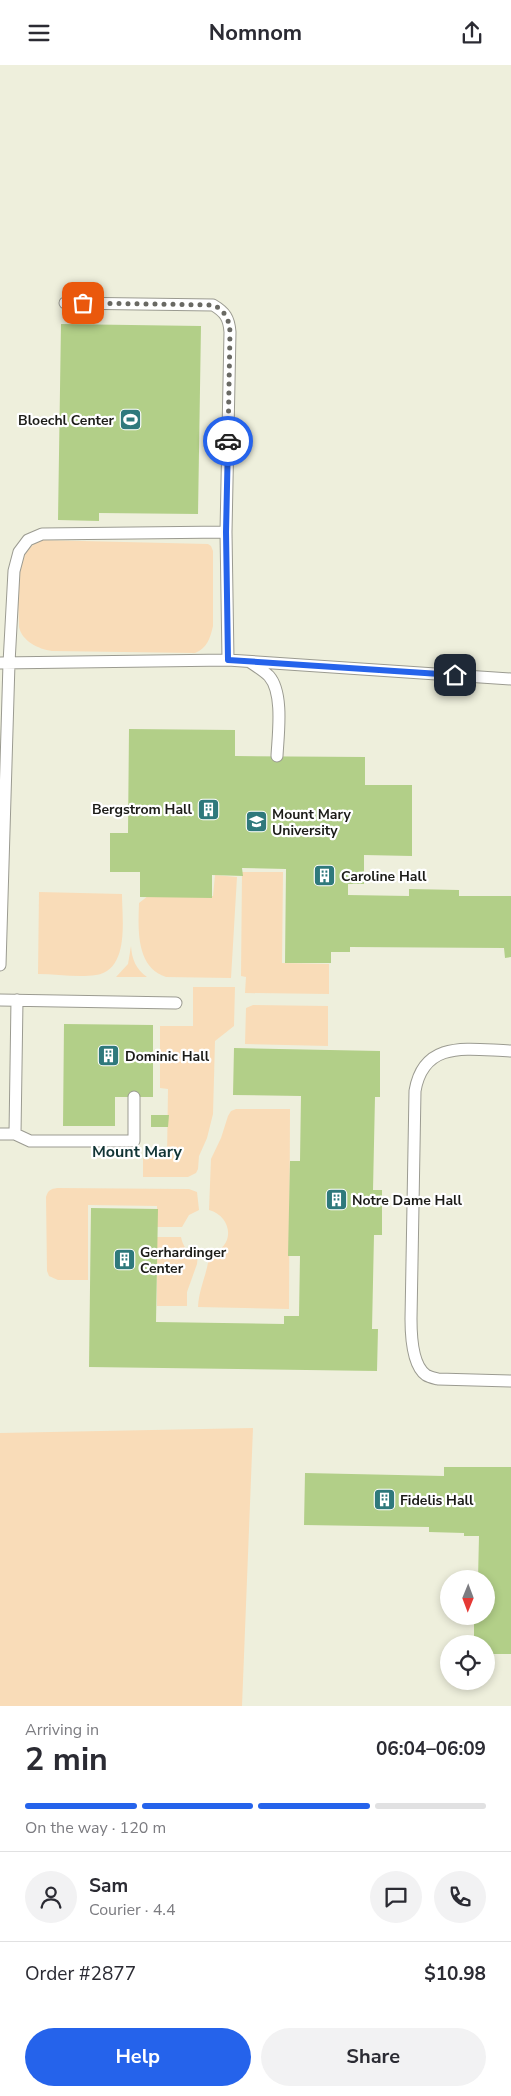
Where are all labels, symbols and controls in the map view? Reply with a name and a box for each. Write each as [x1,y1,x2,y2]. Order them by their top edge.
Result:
text: Nomnom [209,18,302,48]
icon: menu [25,19,53,47]
icon: share [458,19,486,47]
pin [62,282,104,324]
icon: bag [69,289,97,317]
sports icon: Bloechl Center [118,408,142,432]
place label: Bloechl Center [18,411,115,430]
courier [203,416,253,466]
icon: car [214,427,242,455]
pin [434,654,476,696]
icon: home [441,661,469,689]
building icon: Bergstrom Hall [196,797,220,821]
place label: Bergstrom Hall [92,800,193,819]
place label: Mount Mary University [272,805,351,840]
school or university icon: Mount Mary University [244,810,268,834]
building icon: Caroline Hall [313,864,337,888]
place label: Caroline Hall [341,867,427,886]
building icon: Dominic Hall [97,1044,121,1068]
place label: Dominic Hall [125,1047,210,1066]
district label: Mount Mary [92,1141,183,1163]
building icon: Notre Dame Hall [324,1188,348,1212]
place label: Notre Dame Hall [352,1191,463,1210]
place label: Gerhardinger Center [140,1243,227,1278]
building icon: Gerhardinger Center [112,1248,136,1272]
building icon: Fidelis Hall [372,1488,396,1512]
place label: Fidelis Hall [400,1491,474,1510]
north arrow [440,1570,495,1625]
map controls [440,1570,495,1690]
button: locate [440,1635,495,1690]
text: Arriving in [25,1719,99,1741]
text: 06:04–06:09 [376,1736,486,1762]
text: 2 min [25,1738,108,1781]
text: On the way · 120 m [25,1817,166,1839]
button: person [25,1871,77,1923]
button: chat [370,1871,422,1923]
button: phone [434,1871,486,1923]
text: Sam [89,1873,128,1899]
text: Courier · 4.4 [89,1899,175,1921]
text: Order #2877 [25,1961,136,1987]
text: $10.98 [424,1961,486,1987]
button: Help [25,2028,251,2086]
button: Share [261,2028,486,2086]

